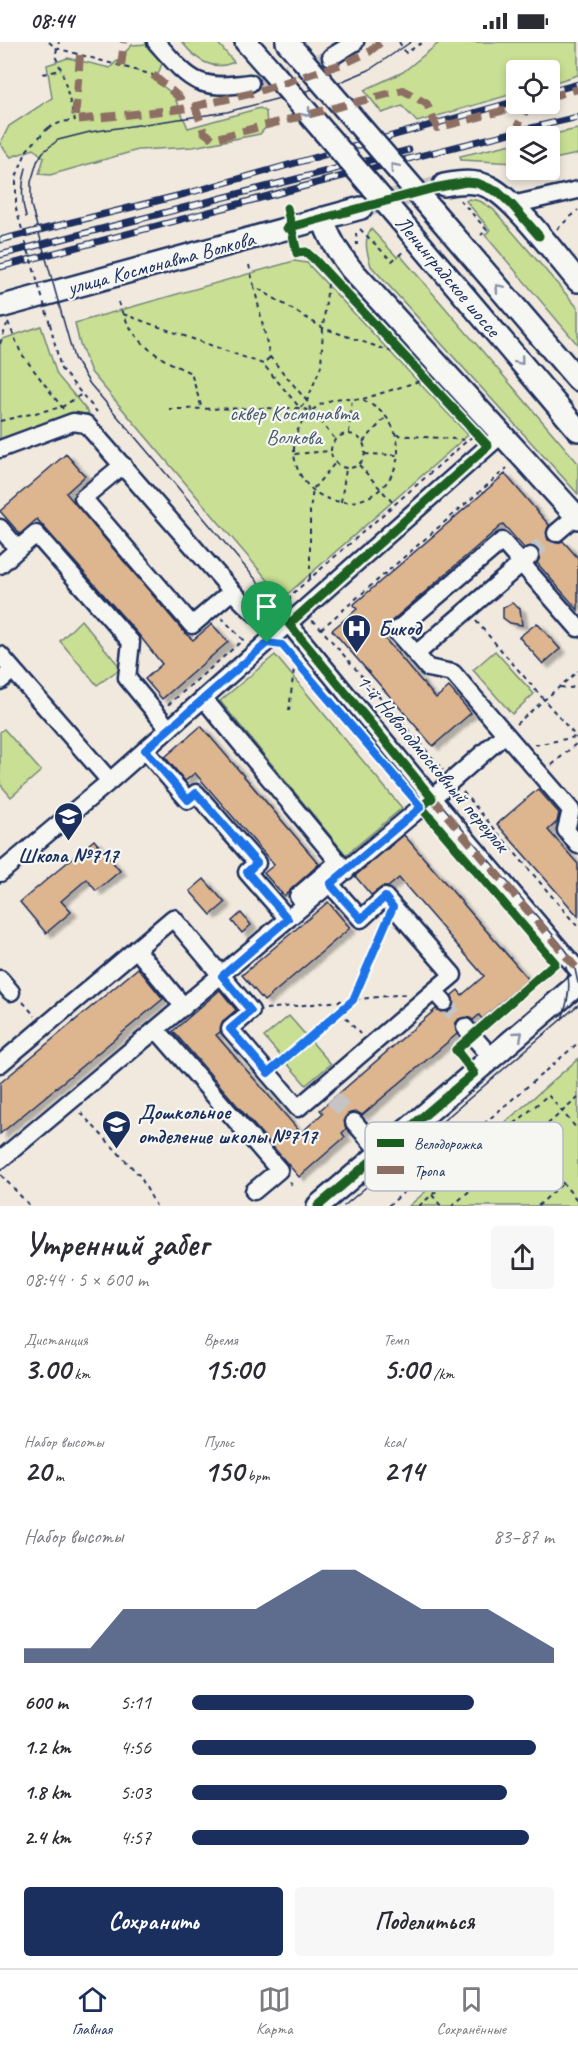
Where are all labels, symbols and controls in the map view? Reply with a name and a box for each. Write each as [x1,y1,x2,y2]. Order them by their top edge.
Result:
text: 08:44 [30,7,74,35]
map controls [506,60,560,180]
button: locate [506,60,560,114]
one-way arrow [300,106,311,117]
button: layers [506,126,560,180]
one-way arrow [390,163,401,174]
street label: Ленинградское шоссе [390,210,508,343]
street label: улица Космонавта Волкова [63,225,259,301]
one-way arrow [495,284,506,295]
one-way arrow [513,355,524,366]
park label: сквер Космонавта Волкова [229,400,360,450]
pin [241,581,292,643]
icon: arrive [250,590,283,623]
hospital icon: Бикод [341,612,373,654]
place label: Бикод [378,615,423,641]
street label: 1-й Новоподмосковный переулок [351,669,516,859]
school or university icon: Школа №717 [52,800,84,842]
place label: Школа №717 [18,842,121,868]
one-way arrow [512,1031,523,1042]
place label: Дошкольное отделение школы №717 [138,1099,320,1149]
school or university icon: Дошкольное отделение школы №717 [101,1108,133,1150]
legend [365,1122,563,1191]
text: Велодорожка [414,1134,483,1154]
text: Тропа [414,1161,446,1181]
text: Утренний забег [24,1223,208,1265]
button: share [491,1226,554,1289]
text: 08:44 · 5 × 600 m [24,1267,148,1292]
text: Дистанция [24,1330,88,1350]
text: Время [204,1330,237,1350]
text: Темп [383,1330,409,1350]
text: 3.00 [24,1350,70,1388]
text: 15:00 [204,1350,263,1388]
text: 5:00 [383,1350,429,1388]
text: km [70,1364,90,1384]
text: /km [429,1364,454,1384]
text: Набор высоты [24,1432,103,1452]
text: Пульс [204,1432,235,1452]
text: kcal [383,1432,404,1452]
text: 20 [24,1452,51,1490]
text: 150 [204,1452,244,1490]
text: 214 [383,1452,424,1490]
text: m [51,1466,64,1486]
text: bpm [244,1466,270,1486]
text: Набор высоты [24,1524,123,1549]
text: 83–87 m [493,1524,554,1549]
text: 600 m [24,1690,68,1715]
text: 5:11 [120,1690,151,1715]
text: 1.2 km [24,1735,71,1760]
text: 4:56 [120,1735,151,1760]
text: 1.8 km [24,1780,71,1805]
text: 5:03 [120,1780,151,1805]
text: 2.4 km [24,1825,71,1850]
text: 4:57 [120,1825,151,1850]
button: Сохранить [24,1887,283,1956]
button: Поделиться [295,1887,554,1956]
tab: Главная [72,1983,112,2039]
tab: Карта [256,1983,293,2039]
tab: Сохранённые [437,1983,506,2039]

